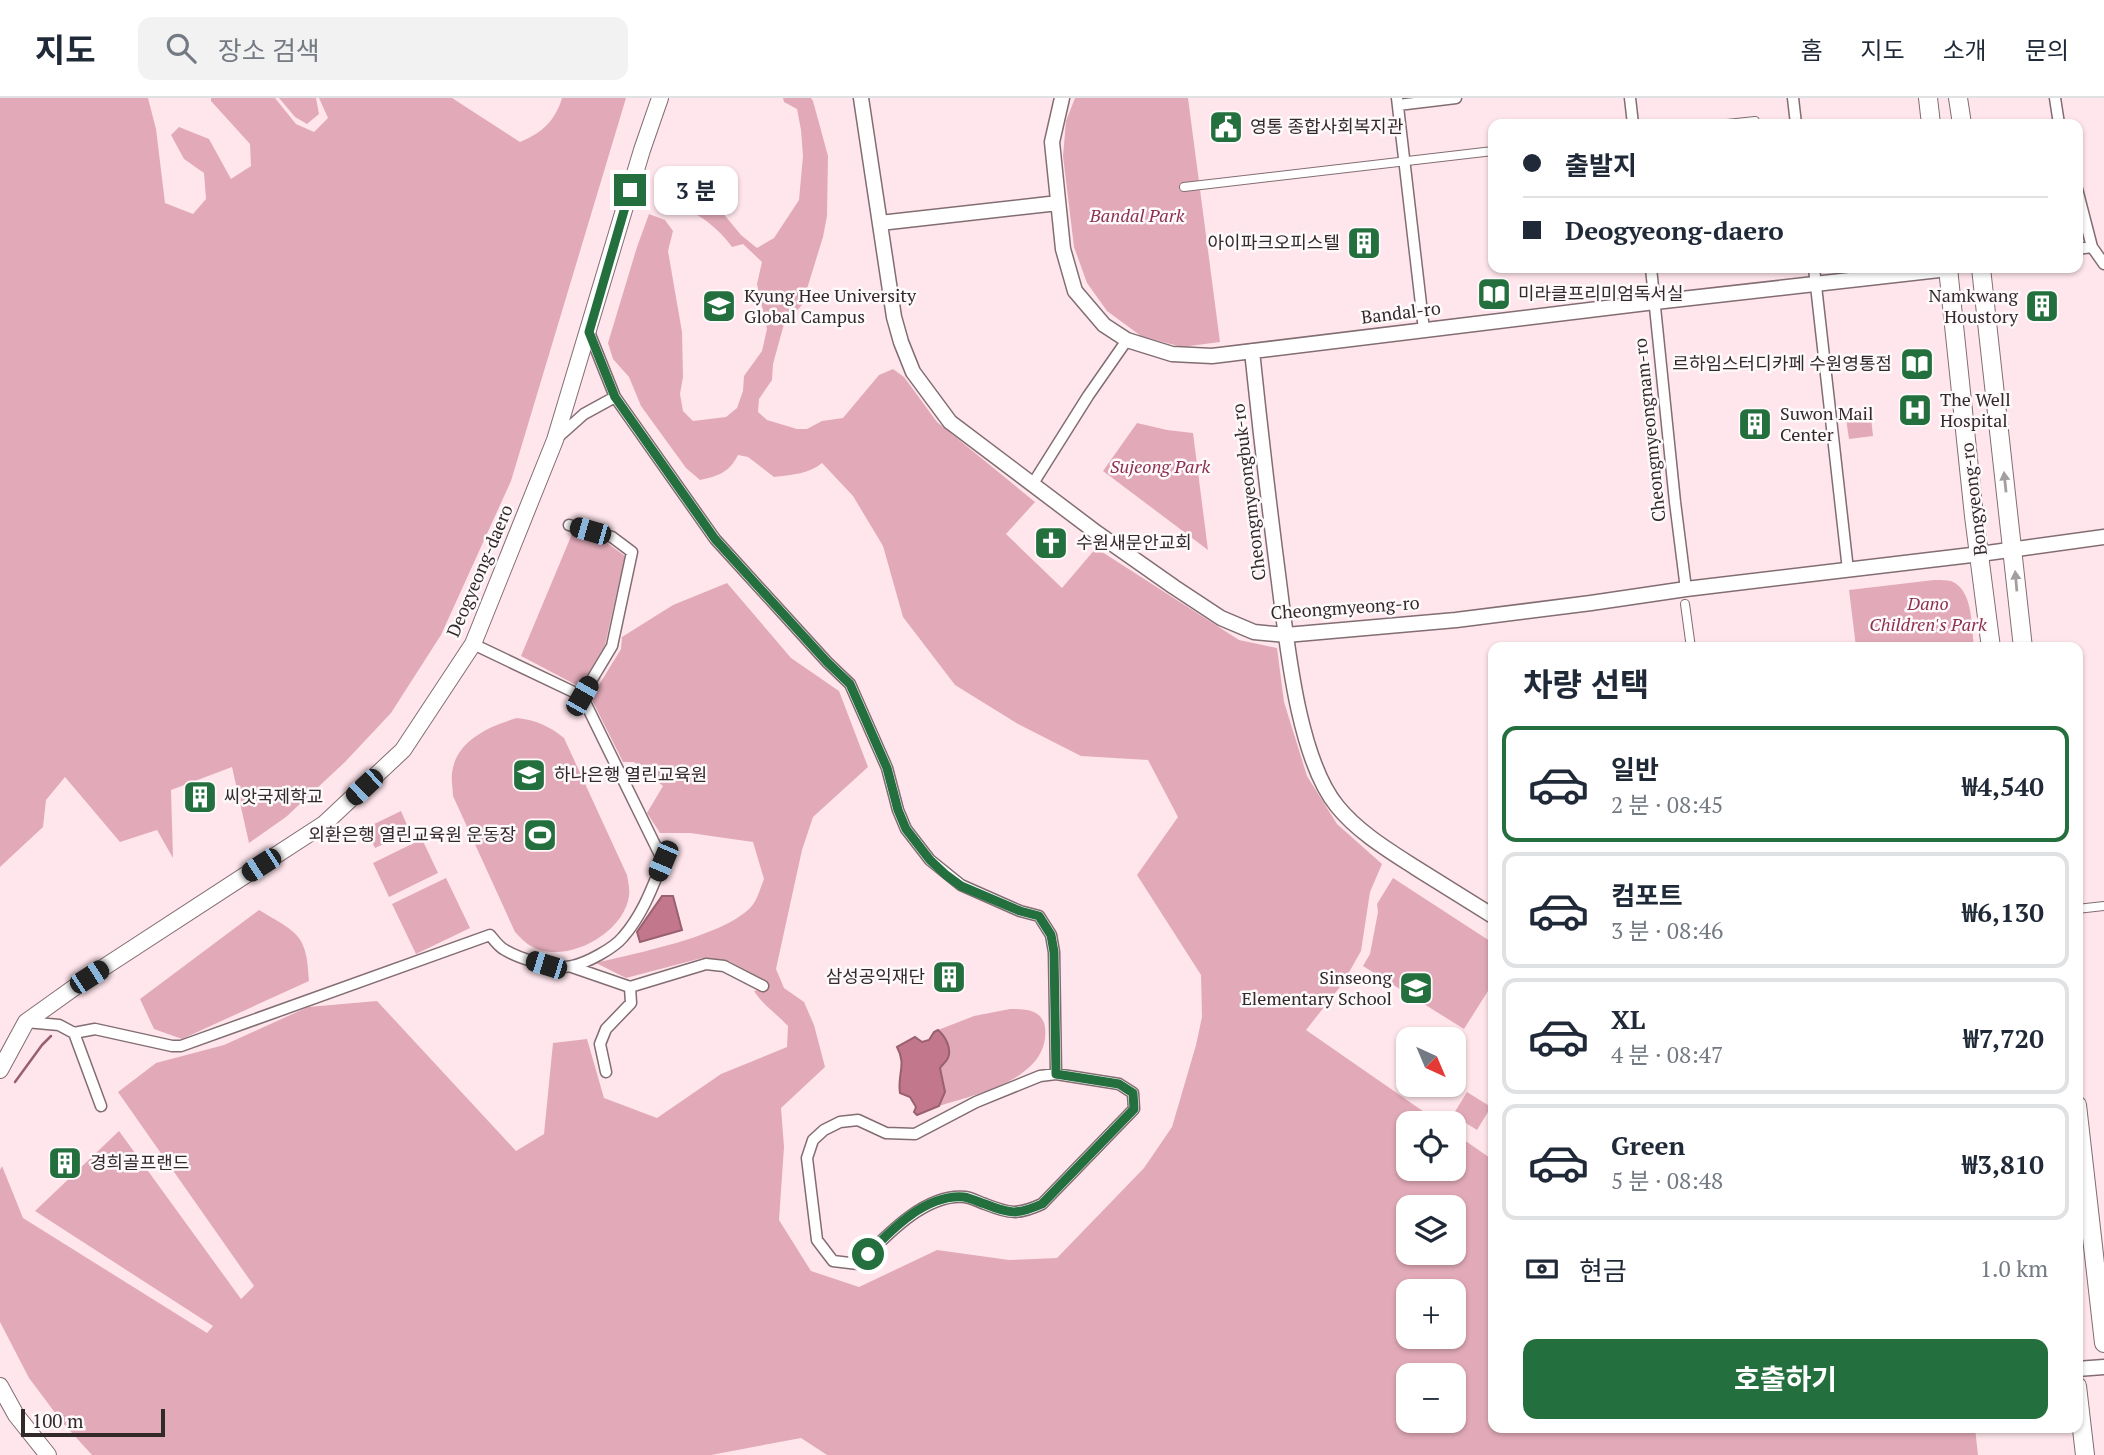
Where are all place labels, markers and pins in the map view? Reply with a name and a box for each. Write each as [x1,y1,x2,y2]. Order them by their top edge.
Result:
public building icon: 영통 종합사회복지관 [1207,108,1245,146]
place label: 영통 종합사회복지관 [1250,114,1404,138]
building icon: 아이파크오피스텔 [1345,224,1383,262]
place label: 아이파크오피스텔 [1208,230,1340,254]
library icon: 미라클프리미엄독서실 [1475,275,1513,313]
place label: 미라클프리미엄독서실 [1518,281,1684,305]
place label: Kyung Hee University Global Campus [744,283,917,328]
place label: Namkwang Houstory [1929,283,2019,328]
school or university icon: Kyung Hee University Global Campus [700,287,738,325]
building icon: Namkwang Houstory [2023,287,2061,325]
library icon: 르하임스터디카페 수원영통점 [1898,345,1936,383]
place label: 르하임스터디카페 수원영통점 [1672,351,1892,375]
place label: The Well Hospital [1940,387,2011,432]
hospital icon: The Well Hospital [1896,391,1934,429]
place label: Suwon Mail Center [1780,401,1873,446]
building icon: Suwon Mail Center [1736,405,1774,443]
church icon: 수원새문안교회 [1032,524,1070,562]
place label: 수원새문안교회 [1076,530,1192,554]
school or university icon: 하나은행 열린교육원 [510,756,548,794]
place label: 하나은행 열린교육원 [554,762,707,786]
building icon: 씨앗국제학교 [181,778,219,816]
place label: 씨앗국제학교 [224,784,323,808]
sports icon: 외환은행 열린교육원 운동장 [521,816,559,854]
place label: 외환은행 열린교육원 운동장 [309,822,516,846]
building icon: 삼성공익재단 [930,958,968,996]
place label: 삼성공익재단 [826,964,925,988]
place label: Sinseong Elementary School [1241,965,1393,1010]
school or university icon: Sinseong Elementary School [1397,969,1435,1007]
building icon: 경희골프랜드 [46,1144,84,1182]
place label: 경희골프랜드 [90,1150,189,1174]

